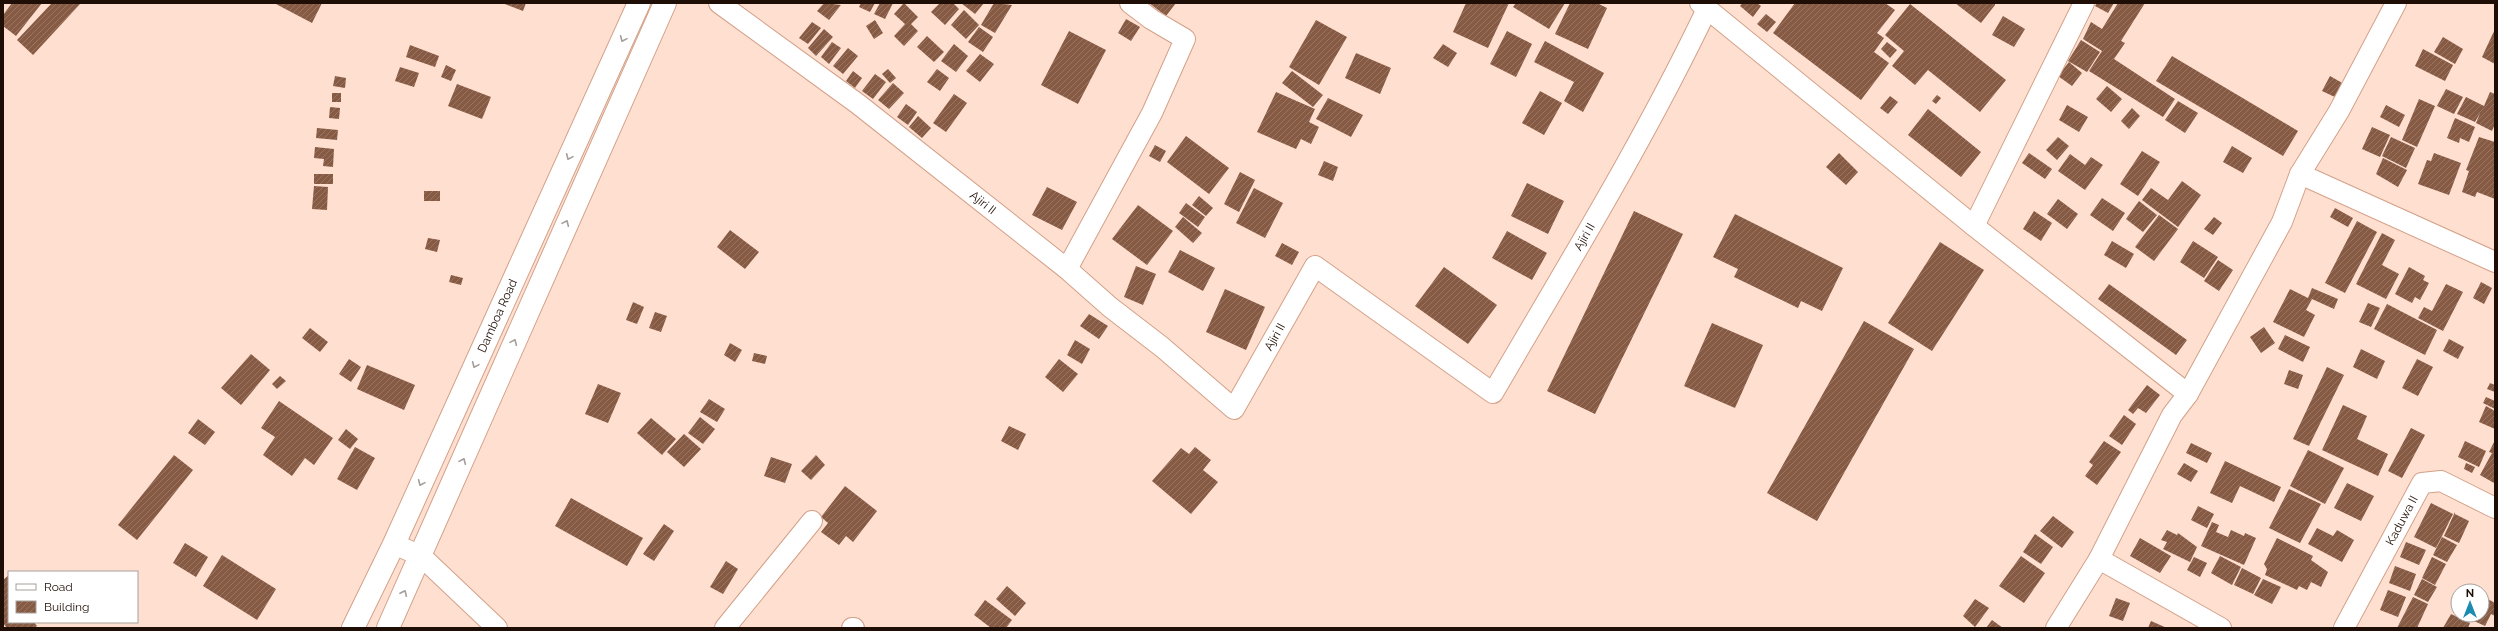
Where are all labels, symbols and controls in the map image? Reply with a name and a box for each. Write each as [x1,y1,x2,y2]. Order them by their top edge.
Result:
one-way arrow [620,34,628,42]
one-way arrow [566,153,574,160]
street label: Ajiri II [967,188,999,217]
one-way arrow [562,219,570,226]
street label: Ajiri II [1571,221,1598,253]
street label: Damboa Road [475,277,520,355]
street label: Ajiri II [1262,321,1288,353]
one-way arrow [510,338,518,345]
one-way arrow [472,360,480,368]
one-way arrow [458,458,466,465]
one-way arrow [418,479,426,486]
street label: Kaduwa II [2383,493,2421,548]
legend [8,571,138,623]
text: Road [44,580,73,594]
north arrow [2450,583,2490,623]
text: N [2466,587,2474,600]
one-way arrow [399,589,407,597]
text: Building [44,600,90,614]

